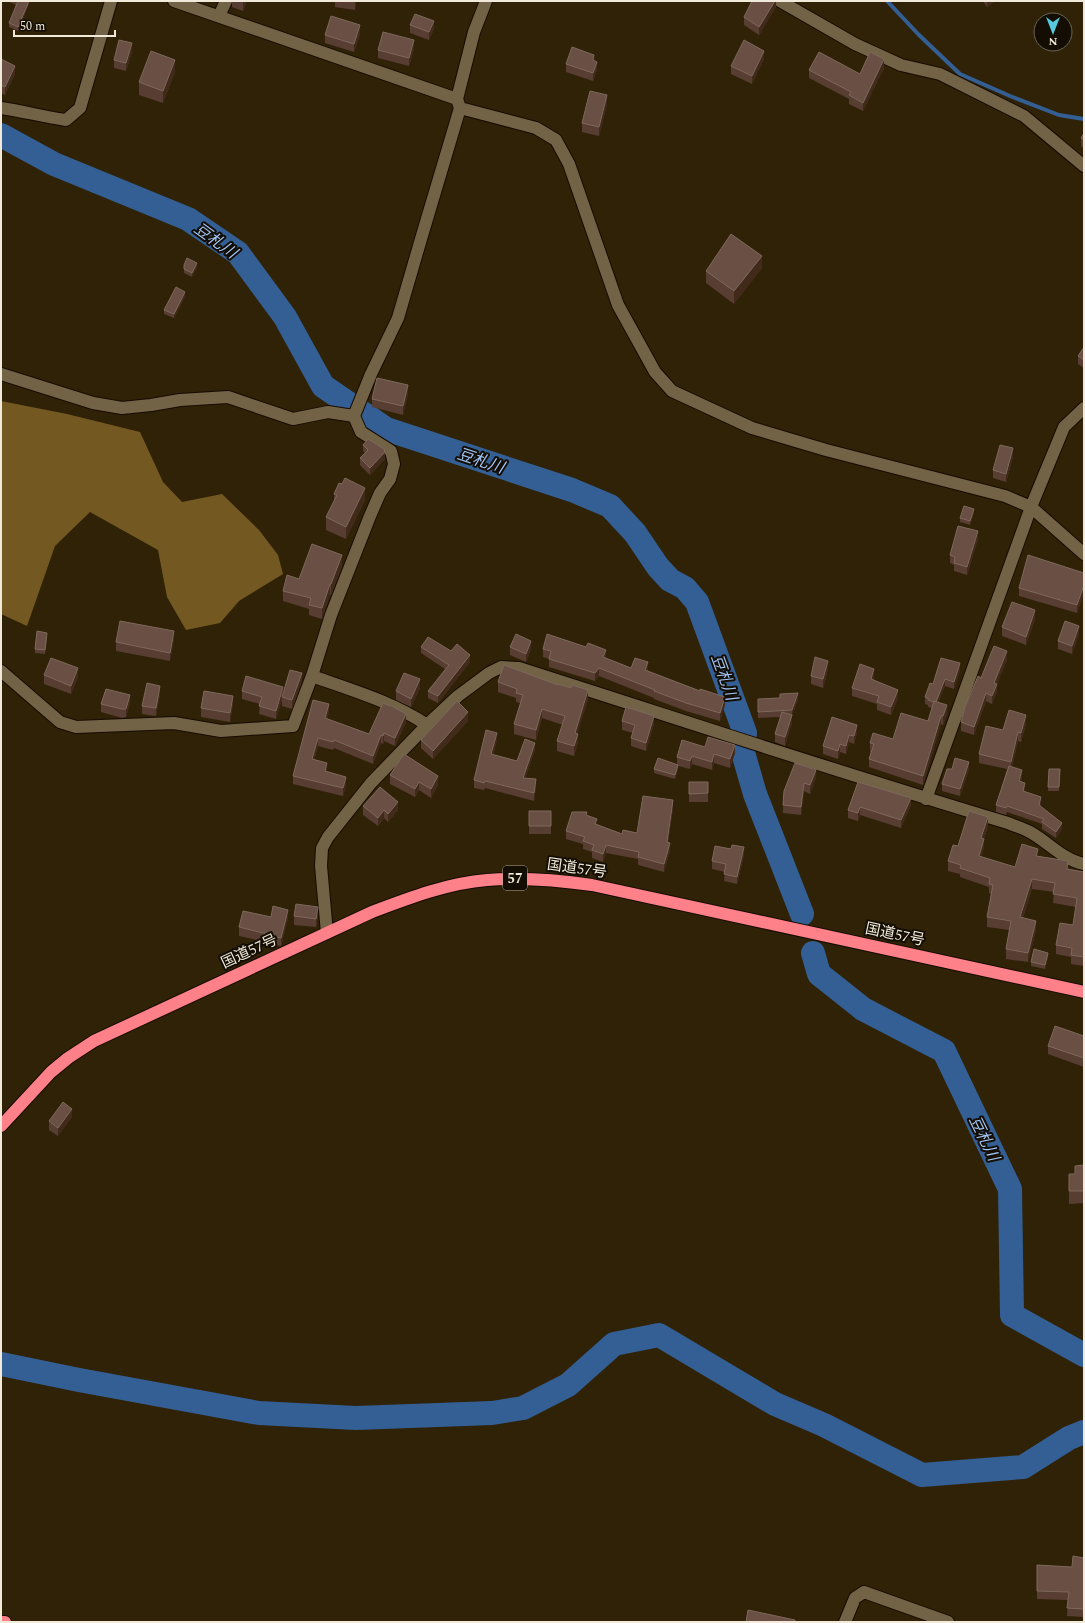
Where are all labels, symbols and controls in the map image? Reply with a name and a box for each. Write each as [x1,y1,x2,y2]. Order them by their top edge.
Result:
scale bar [14,12,115,38]
north arrow [1033,12,1073,52]
text: 50 m [20,17,45,36]
text: N [1048,33,1057,50]
water label: 豆札川 [189,217,243,266]
water label: 豆札川 [454,442,509,480]
water label: 豆札川 [705,651,744,706]
street label: 国道57号 [546,853,608,884]
road number: 57 [503,866,527,890]
street label: 国道57号 [863,917,927,952]
street label: 国道57号 [217,928,281,975]
water label: 豆札川 [963,1112,1006,1167]

